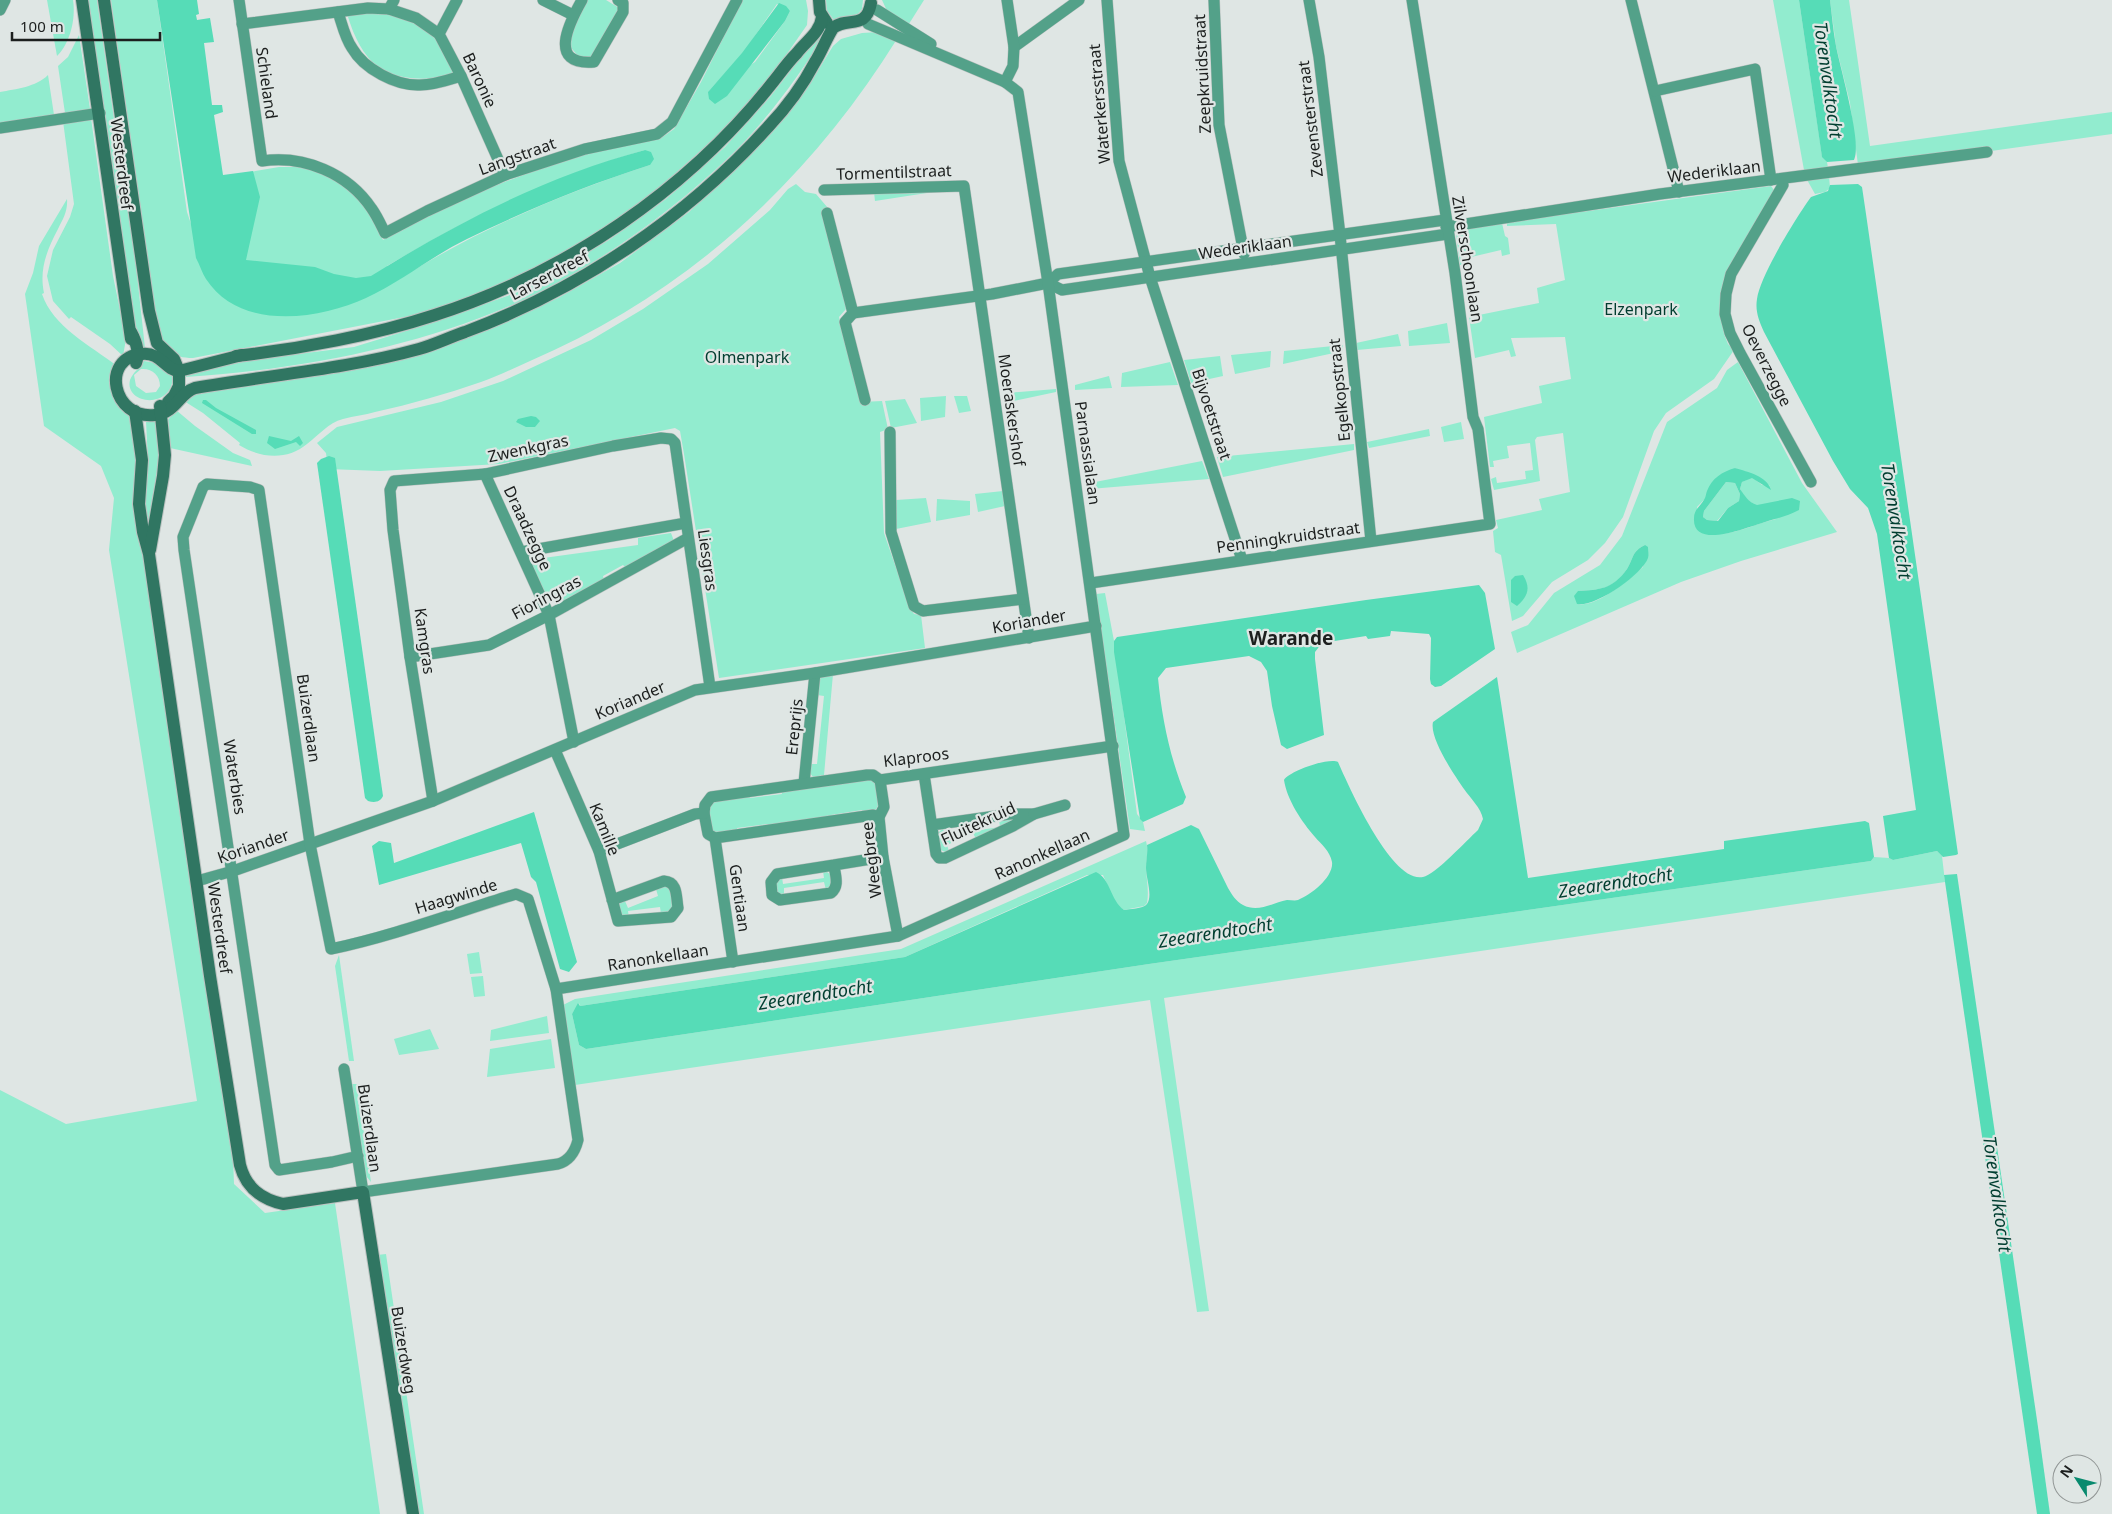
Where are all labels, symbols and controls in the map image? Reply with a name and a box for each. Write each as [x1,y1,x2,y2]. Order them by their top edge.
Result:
scale bar [12,10,160,42]
street label: Zeepkruidstraat [1188,14,1216,134]
text: 100 m [20,16,64,36]
water label: Torenvalktocht [1809,20,1849,141]
street label: Waterkersstraat [1083,43,1115,165]
street label: Schieland [251,46,283,120]
street label: Baronie [458,49,502,111]
street label: Zevensterstraat [1292,59,1328,179]
street label: Westerdreef [105,117,139,212]
street label: Langstraat [475,132,559,180]
street label: Wederiklaan [1666,154,1762,188]
street label: Tormentilstraat [836,159,952,185]
street label: Zilverschoonlaan [1447,194,1489,324]
street label: Wederiklaan [1197,230,1293,264]
street label: Larserdreef [506,244,594,305]
park label: Elzenpark [1604,298,1678,320]
street label: Oeverzegge [1737,320,1797,410]
street label: Egelkopstraat [1323,337,1355,443]
park label: Olmenpark [705,346,790,368]
street label: Moeraskershof [993,352,1031,469]
street label: Bijvoetstraat [1187,366,1237,463]
street label: Parnassialaan [1070,400,1106,506]
street label: Zwenkgras [486,429,570,467]
water label: Torenvalktocht [1876,461,1918,582]
street label: Draadzegge [499,482,557,574]
street label: Penningkruidstraat [1215,516,1361,558]
street label: Liesgras [693,528,723,592]
street label: Fioringras [507,570,585,624]
street label: Koriander [990,604,1068,638]
street label: Kamgras [409,606,441,676]
district label: Warande [1249,625,1333,651]
street label: Buizerdlaan [292,672,326,764]
street label: Koriander [591,675,669,725]
street label: Ereprijs [780,698,808,756]
street label: Waterbies [218,738,252,816]
street label: Klaproos [882,742,950,772]
street label: Fluitekruid [937,796,1019,850]
street label: Kamille [584,799,626,859]
street label: Weegbree [855,821,887,899]
street label: Koriander [214,823,292,869]
street label: Ranonkellaan [991,823,1093,885]
water label: Zeearendtocht [1555,861,1675,903]
street label: Gentiaan [724,863,756,933]
street label: Haagwinde [412,873,500,919]
street label: Westerdreef [203,881,238,977]
water label: Zeearendtocht [1155,911,1275,953]
street label: Ranonkellaan [606,938,710,976]
water label: Zeearendtocht [755,973,875,1015]
street label: Buizerdlaan [353,1082,387,1174]
water label: Torenvalktocht [1978,1134,2018,1255]
street label: Buizerdweg [386,1305,422,1395]
north arrow [2052,1454,2102,1504]
text: N [2055,1461,2077,1481]

